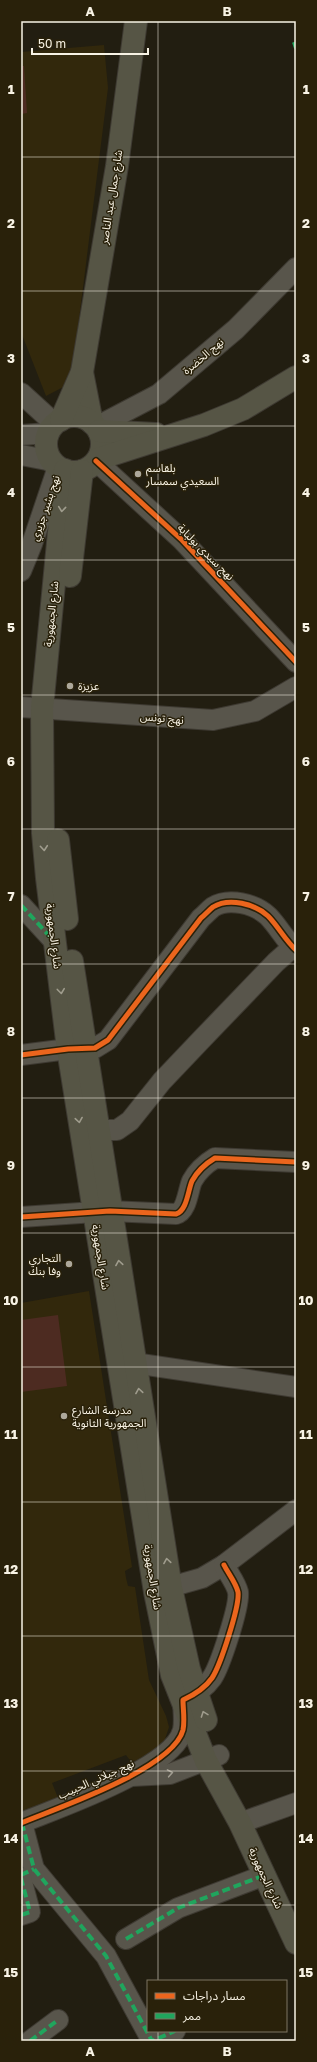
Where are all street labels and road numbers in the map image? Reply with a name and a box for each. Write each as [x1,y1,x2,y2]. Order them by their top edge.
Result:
street label: شارع جمال عبد الناصر [96,148,126,246]
street label: نهج الخضرة [179,335,227,378]
street label: نهج بشير جزيري [27,473,65,543]
street label: نهج سيدي بولبابة [173,521,237,585]
street label: شارع الجمهورية [41,580,62,648]
street label: نهج تونس [139,709,184,728]
street label: شارع الجمهورية [42,902,65,970]
street label: شارع الجمهورية [88,1223,113,1291]
street label: شارع الجمهورية [140,1543,165,1611]
street label: نهج جيلاني الحبيب [56,1756,137,1804]
street label: شارع الجمهورية [245,1845,286,1912]

